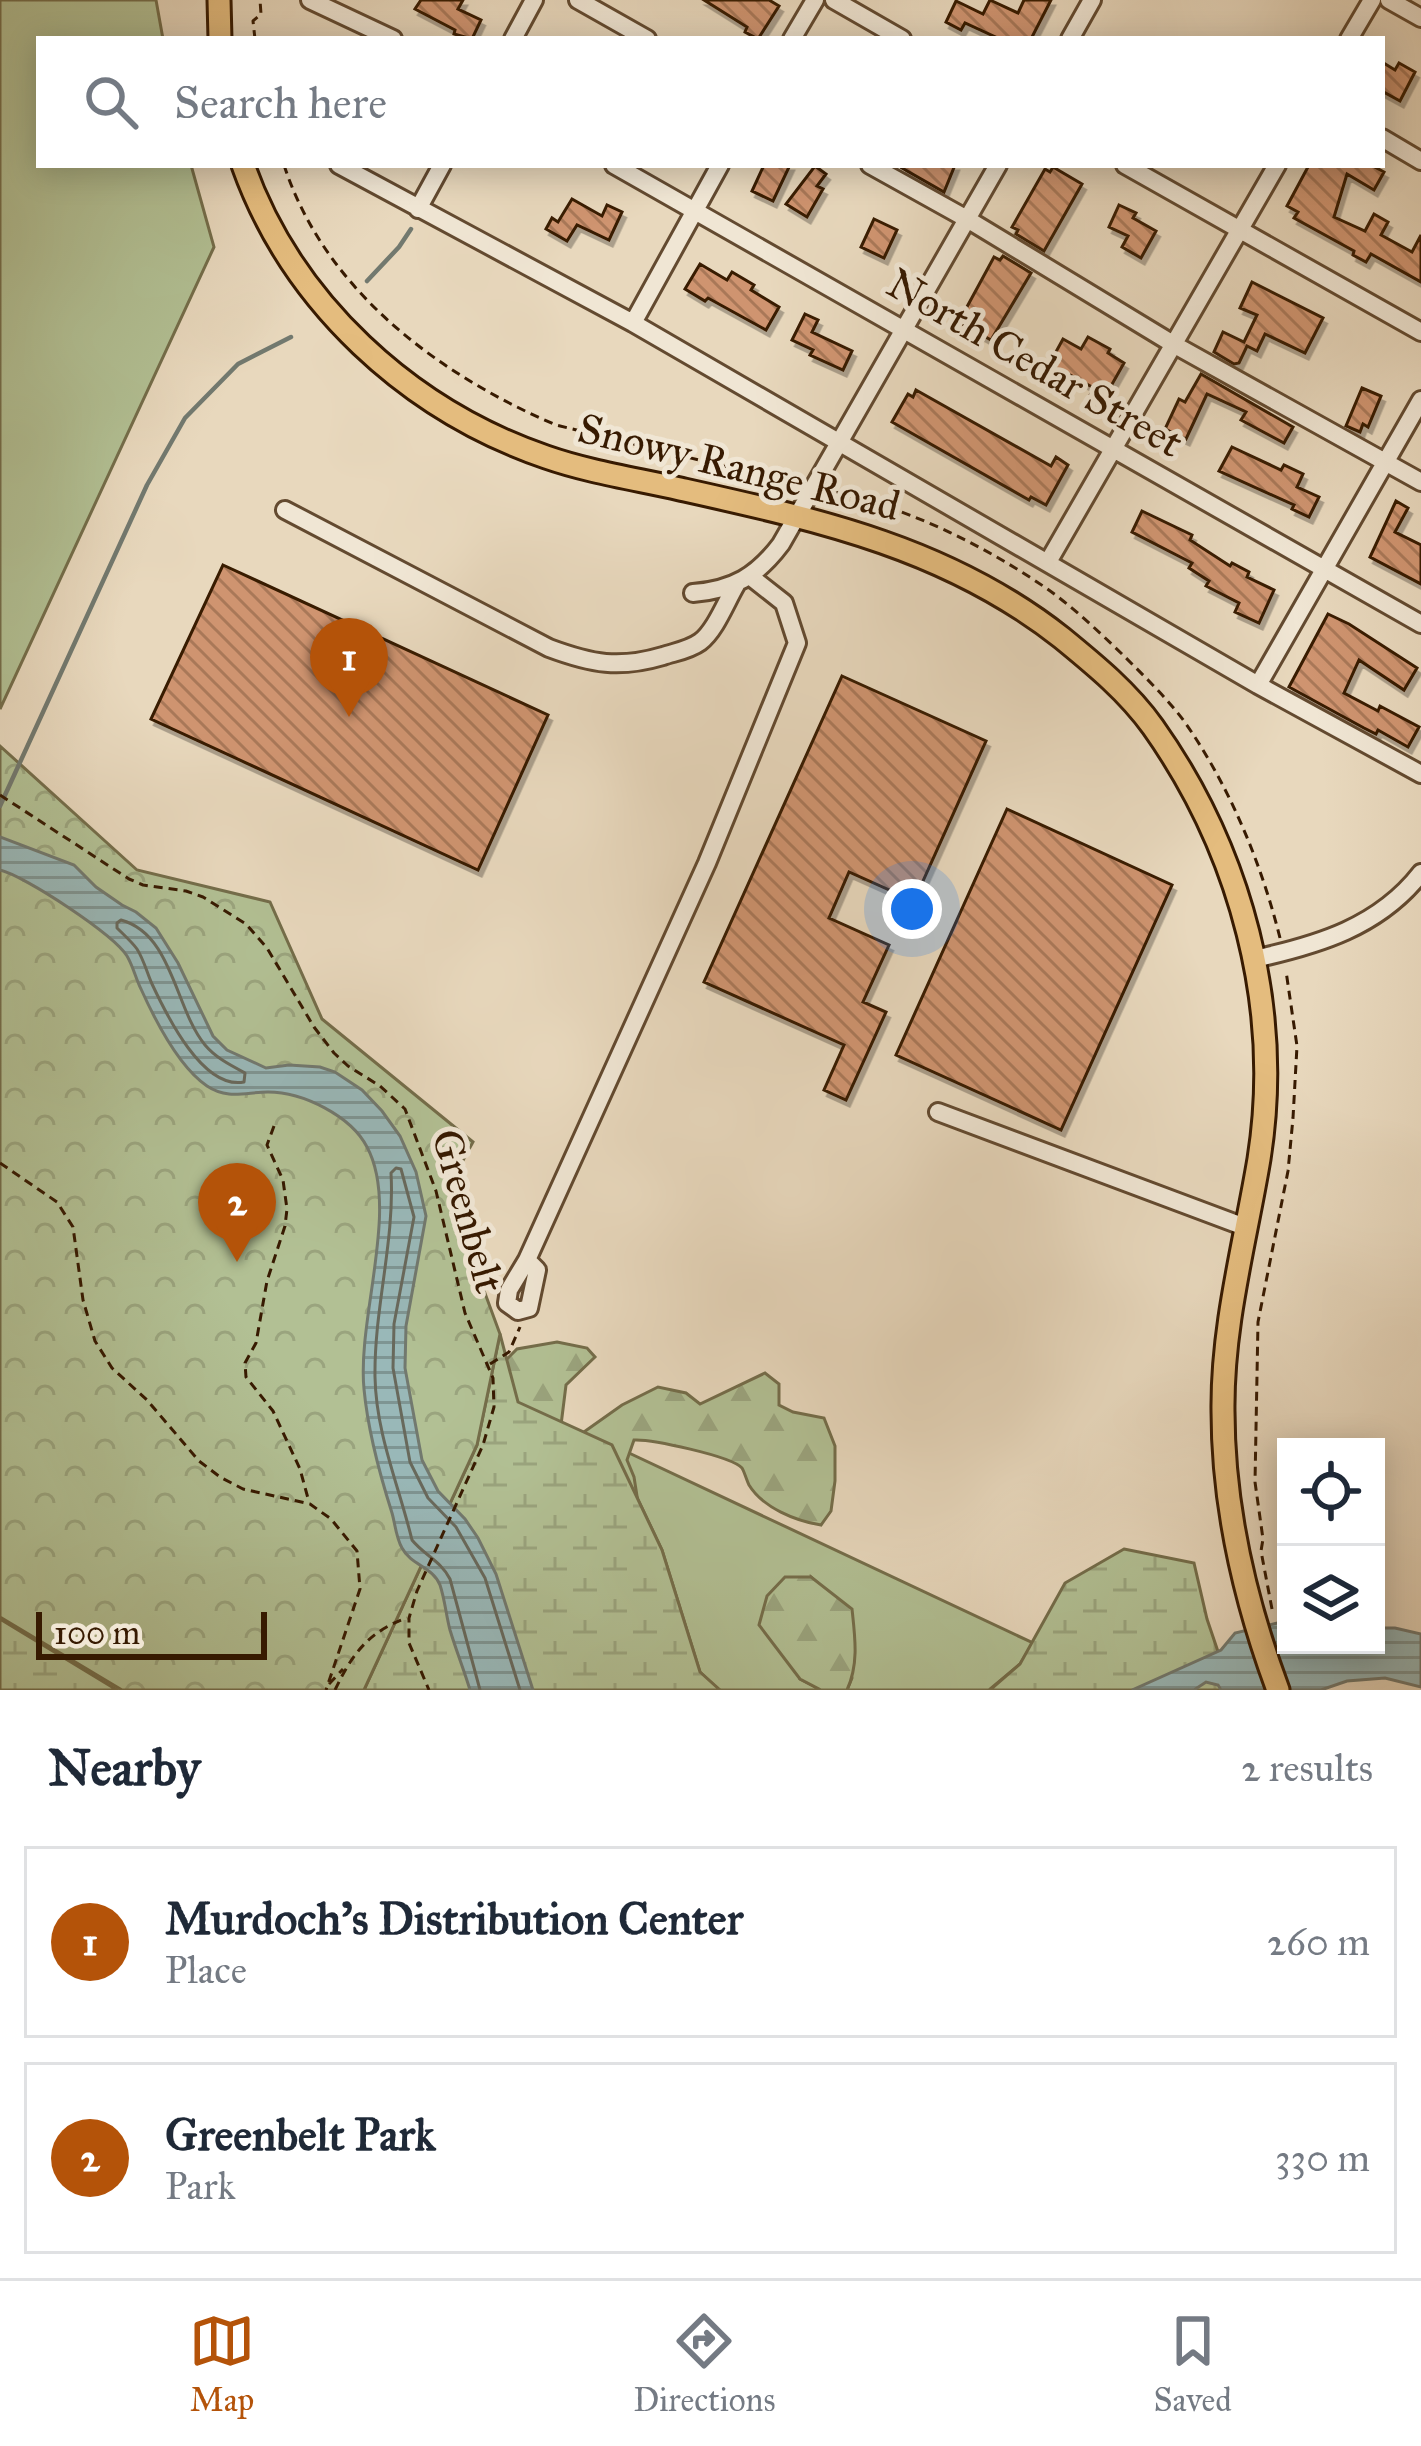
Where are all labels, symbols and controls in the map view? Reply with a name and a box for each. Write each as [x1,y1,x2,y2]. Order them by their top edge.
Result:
search box [36,36,1385,168]
icon: search [78,69,144,135]
text: Search here [174,75,387,130]
street label: North Cedar Street [878,257,1192,469]
street label: Snowy Range Road [573,402,905,532]
pin: 1 [310,618,388,717]
your location [882,879,942,939]
street label: Greenbelt [420,1123,516,1299]
pin: 2 [198,1163,276,1262]
map controls [1277,1438,1385,1654]
button: locate [1277,1438,1385,1546]
button: layers [1277,1546,1385,1654]
scale bar [36,1606,267,1659]
text: 100 m [54,1613,140,1653]
text: Nearby [48,1737,200,1799]
text: 2 results [1241,1744,1373,1792]
text: Murdoch's Distribution Center [165,1891,743,1946]
text: 1 [82,1918,98,1966]
text: 260 m [1267,1918,1370,1966]
text: Place [165,1946,247,1994]
text: Greenbelt Park [165,2107,436,2162]
text: 2 [80,2134,100,2182]
text: 330 m [1275,2134,1370,2182]
text: Park [165,2162,236,2210]
tab: Map [189,2308,255,2420]
tab: Directions [633,2308,775,2420]
tab: Saved [1154,2308,1232,2420]

